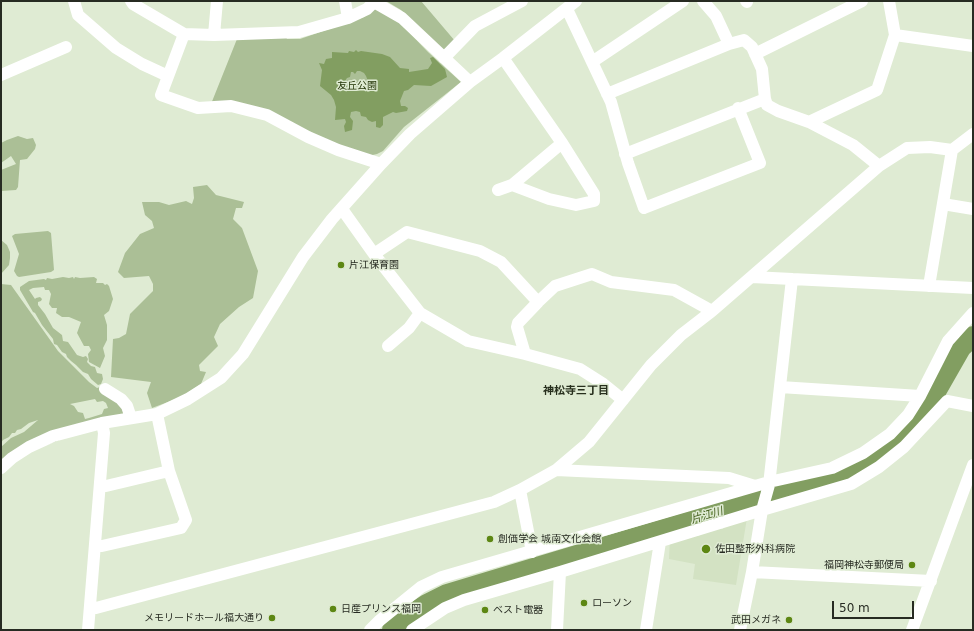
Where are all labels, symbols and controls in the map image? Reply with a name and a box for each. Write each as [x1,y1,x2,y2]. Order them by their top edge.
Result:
park label: 友丘公園 [337,80,377,92]
place label: 片江保育園 [349,259,399,271]
marker: 片江保育園 [336,260,346,270]
district label: 神松寺三丁目 [543,384,609,398]
water label: 片江川 [689,505,725,527]
place label: 創価学会 城南文化会館 [498,533,601,545]
marker: 創価学会 城南文化会館 [485,534,495,544]
marker: 佐田整形外科病院 [700,543,712,555]
place label: 佐田整形外科病院 [715,543,795,555]
place label: 福岡神松寺郵便局 [824,559,904,571]
marker: 福岡神松寺郵便局 [907,560,917,570]
scale bar [834,593,916,619]
place label: ローソン [592,597,632,609]
marker: ローソン [579,598,589,608]
text: 50 m [839,601,870,615]
place label: 日産プリンス福岡 [341,603,421,615]
marker: 日産プリンス福岡 [328,604,338,614]
place label: ベスト電器 [493,604,543,616]
marker: ベスト電器 [480,605,490,615]
place label: メモリードホール福大通り [144,612,264,624]
marker: メモリードホール福大通り [267,613,277,623]
place label: 武田メガネ [731,614,781,626]
marker: 武田メガネ [784,615,794,625]

